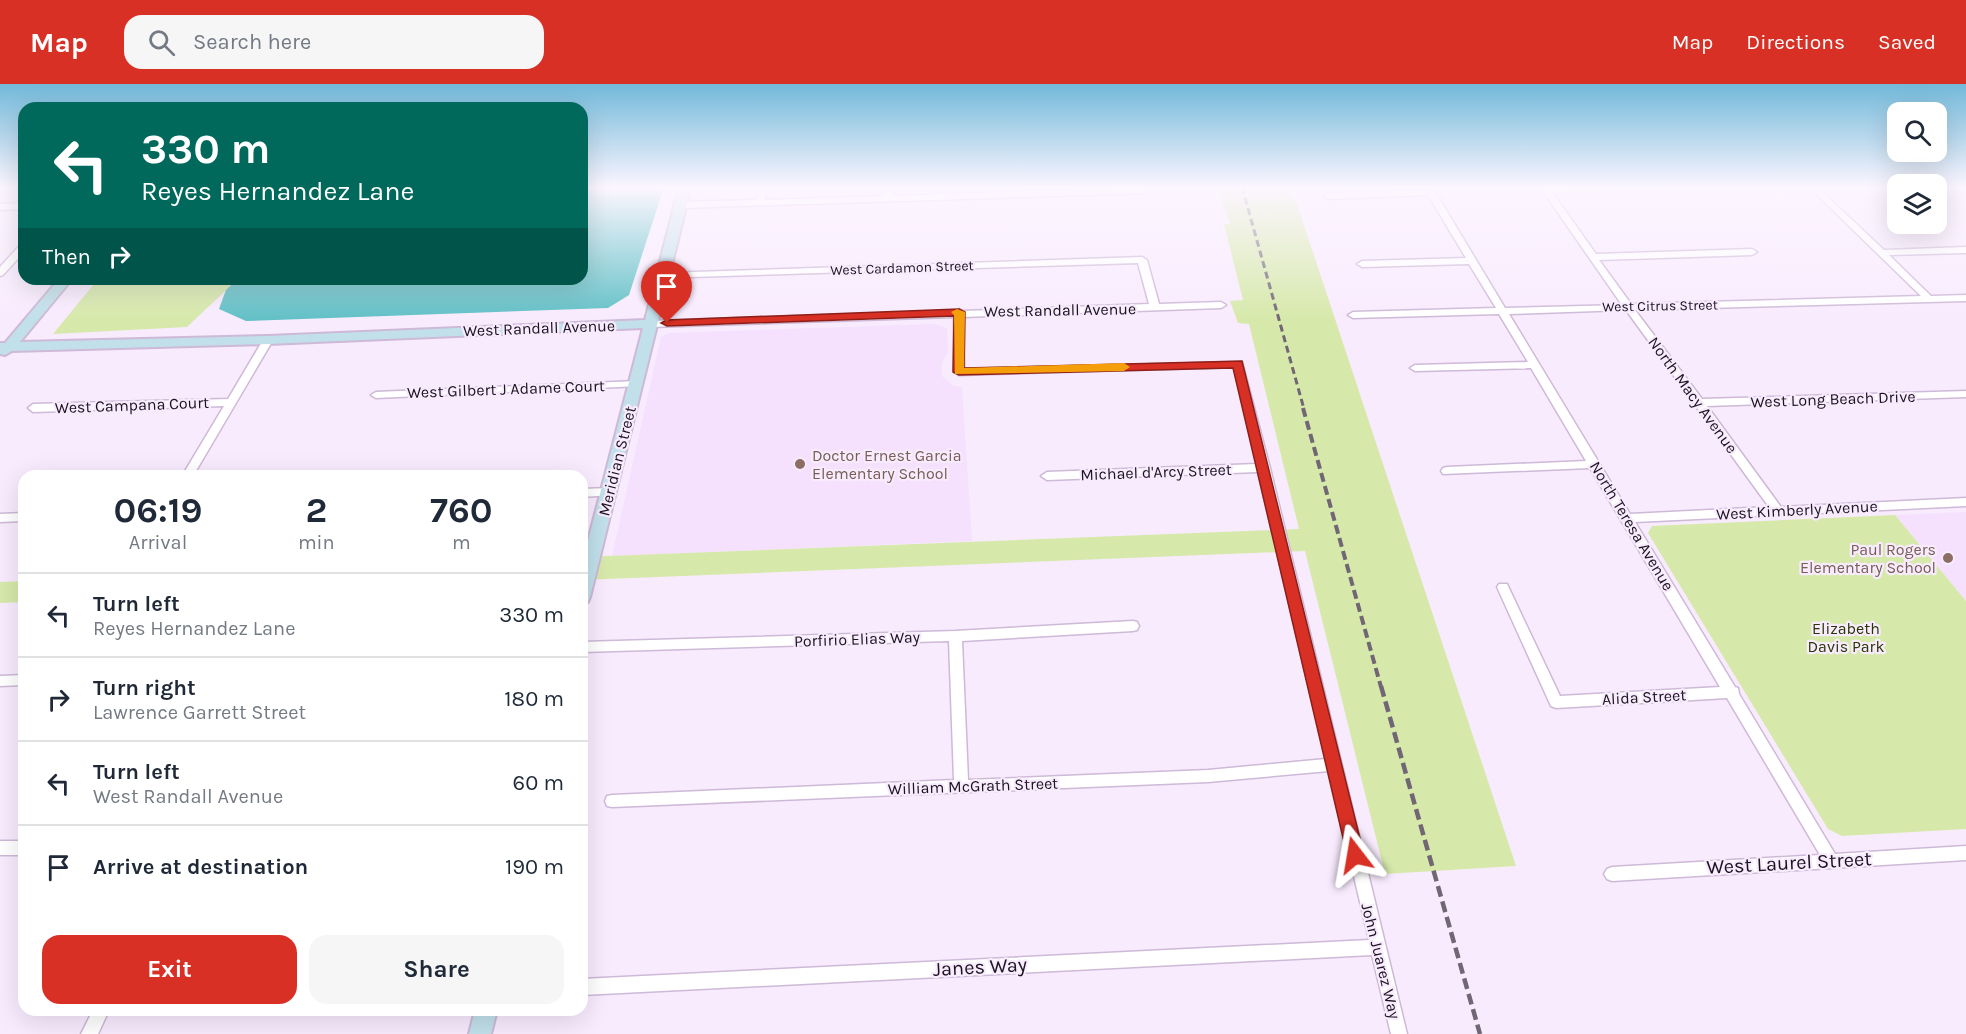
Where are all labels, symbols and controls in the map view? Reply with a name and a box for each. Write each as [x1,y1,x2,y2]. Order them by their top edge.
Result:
search box [124,15,544,69]
text: Map [30,26,88,59]
icon: search [145,26,178,59]
text: Search here [193,29,311,55]
text: Map [1672,30,1713,54]
text: Directions [1746,30,1845,54]
text: Saved [1878,30,1936,54]
map controls [1887,102,1947,234]
button: search [1887,102,1947,162]
text: 330 m [141,124,270,174]
icon: left [42,126,120,204]
button: layers [1887,174,1947,234]
text: Reyes Hernandez Lane [141,175,414,207]
icon: right [103,240,136,273]
text: Then [42,244,91,270]
street label: West Cardamon Street [830,257,974,279]
pin [641,261,692,323]
icon: arrive [650,270,683,303]
street label: West Citrus Street [1602,296,1718,316]
street label: West Randall Avenue [984,299,1136,321]
street label: West Randall Avenue [463,316,615,340]
street label: North Macy Avenue [1644,333,1742,457]
street label: West Gilbert J Adame Court [407,376,605,402]
street label: West Long Beach Drive [1750,387,1916,411]
street label: West Campana Court [55,393,209,417]
street label: Meridian Street [594,404,640,518]
place label: Doctor Ernest Garcia Elementary School [812,446,962,483]
marker: Doctor Ernest Garcia Elementary School [793,457,807,471]
street label: North Teresa Avenue [1586,458,1678,594]
street label: Michael d'Arcy Street [1080,460,1232,484]
text: 06:19 [113,489,203,531]
text: 2 [305,489,327,531]
text: 760 [430,489,493,531]
street label: West Kimberly Avenue [1716,496,1878,524]
text: Arrival [129,531,187,554]
text: min [298,531,335,554]
text: m [452,531,471,554]
place label: Paul Rogers Elementary School [1800,540,1936,577]
marker: Paul Rogers Elementary School [1941,551,1955,565]
text: Turn left [93,591,180,617]
icon: left [42,599,75,632]
text: 330 m [499,602,564,628]
text: Reyes Hernandez Lane [93,617,295,640]
park label: Elizabeth Davis Park [1808,619,1884,656]
street label: Porfirio Elias Way [794,627,921,651]
text: Turn right [93,675,196,701]
icon: right [42,683,75,716]
street label: Alida Street [1601,685,1687,709]
text: 180 m [504,686,564,712]
text: Lawrence Garrett Street [93,701,306,724]
text: Turn left [93,759,180,785]
icon: left [42,767,75,800]
text: 60 m [513,770,564,796]
street label: William McGrath Street [887,774,1059,798]
text: West Randall Avenue [93,785,283,808]
position arrow [1323,823,1387,887]
street label: West Laurel Street [1706,847,1873,879]
icon: arrive [42,851,75,884]
text: Arrive at destination [93,854,308,880]
text: 190 m [505,854,564,880]
street label: John Juarez Way [1357,901,1405,1021]
button: Exit [42,935,297,1004]
button: Share [309,935,564,1004]
street label: Janes Way [932,953,1028,981]

